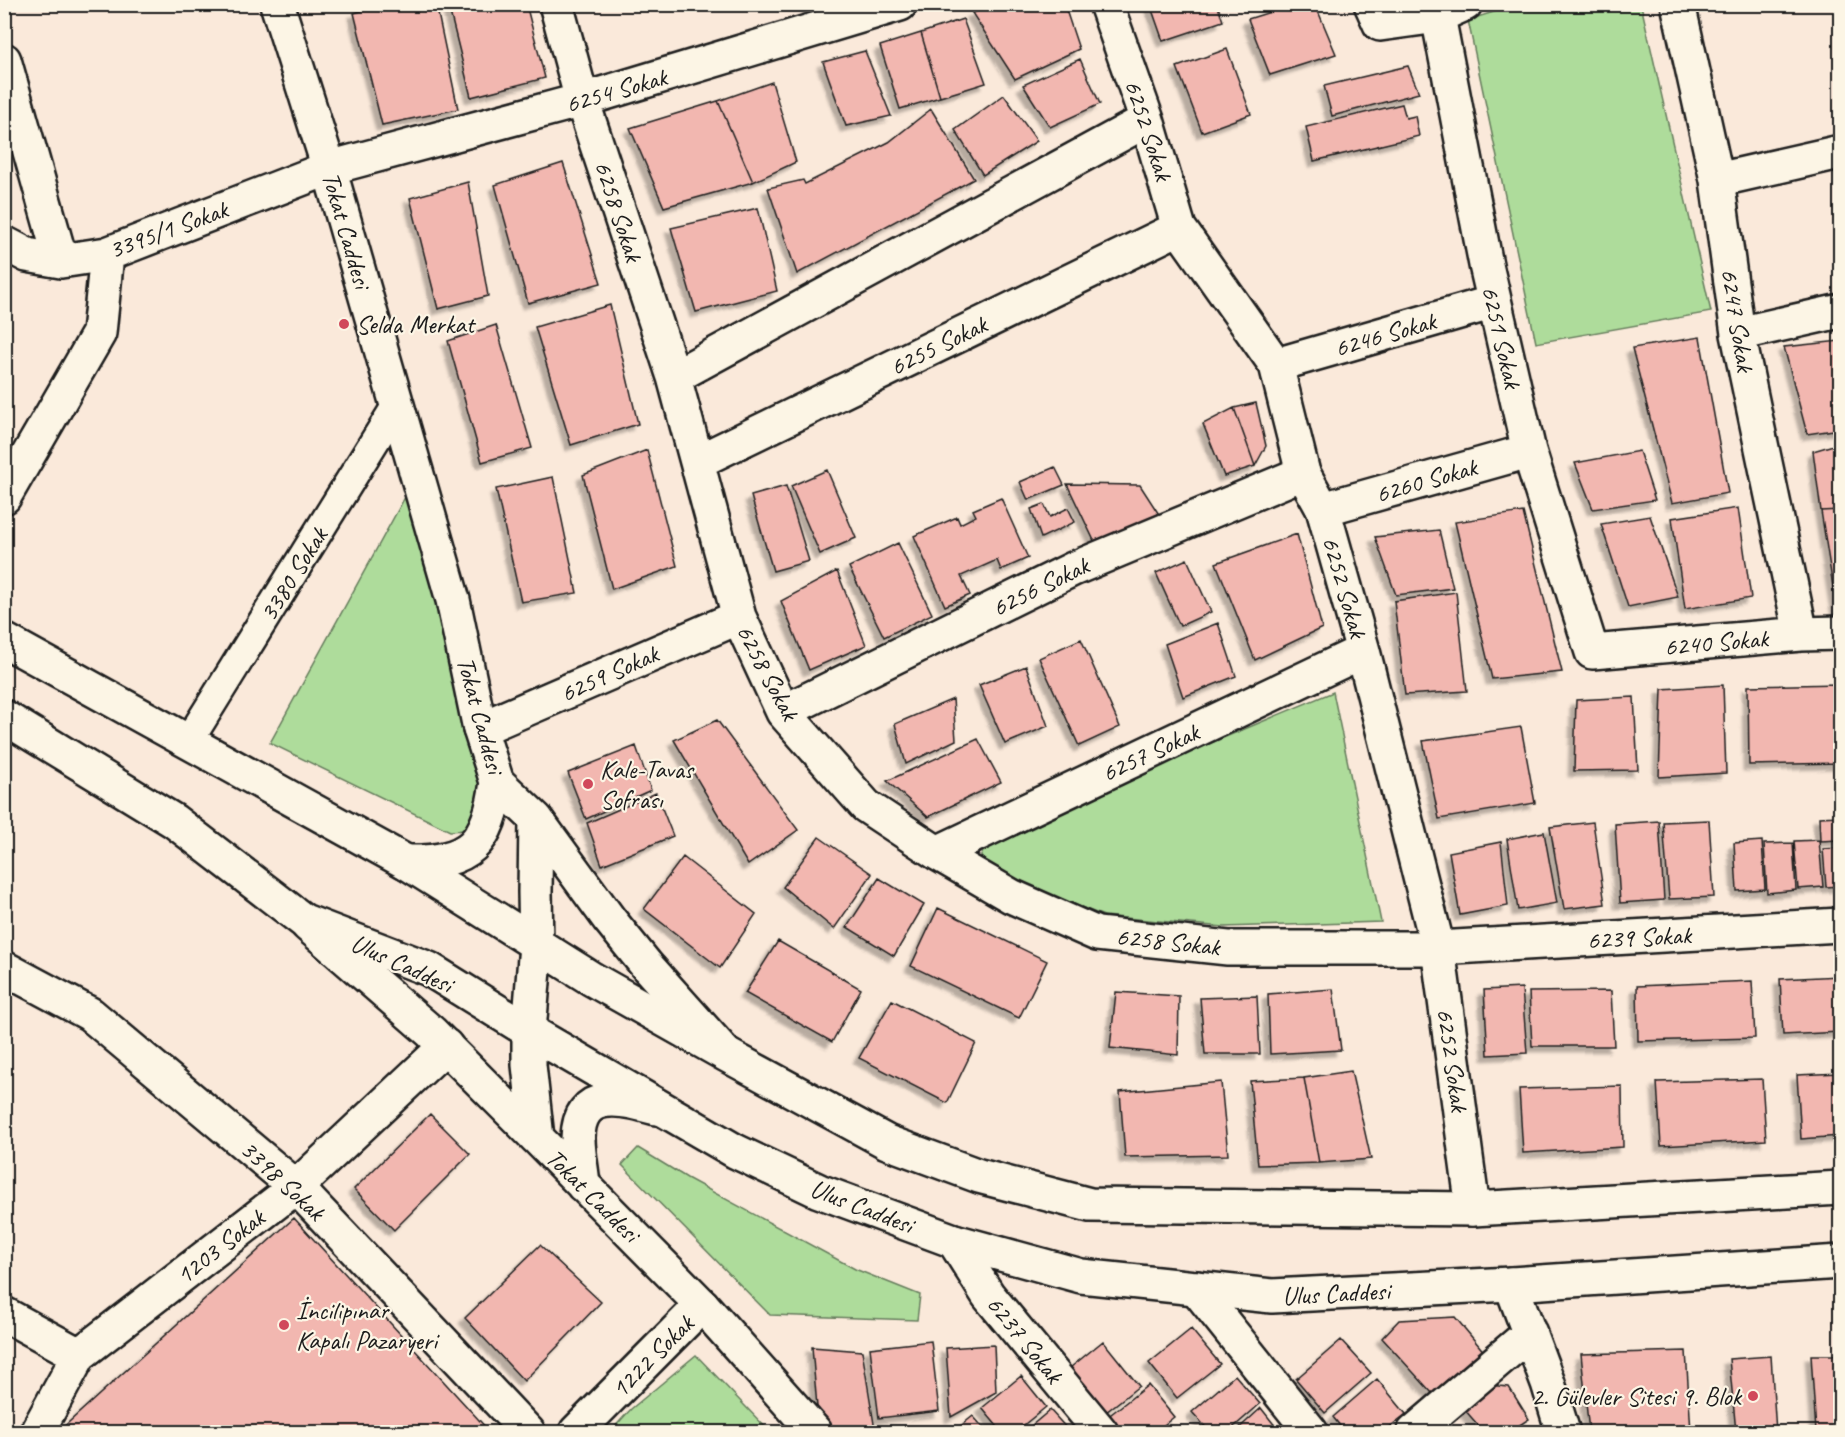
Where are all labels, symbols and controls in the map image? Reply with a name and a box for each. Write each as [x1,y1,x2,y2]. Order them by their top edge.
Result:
street label: 6254 Sokak [562,60,672,121]
street label: 6252 Sokak [1117,76,1181,186]
street label: 6258 Sokak [587,157,651,267]
street label: Tokat Caddesi [314,168,380,295]
street label: 3395/1 Sokak [104,192,234,266]
street label: 6247 Sokak [1713,266,1762,376]
street label: 6251 Sokak [1474,283,1530,393]
street label: 6246 Sokak [1331,304,1441,365]
street label: 6255 Sokak [884,307,994,383]
place label: Selda Merkat [356,308,477,341]
marker: Selda Merkat [337,317,351,331]
street label: 6260 Sokak [1372,450,1482,511]
street label: 3380 Sokak [252,520,336,627]
street label: 6252 Sokak [1314,533,1375,643]
street label: 6256 Sokak [986,548,1096,624]
street label: 6258 Sokak [729,619,807,727]
street label: 6240 Sokak [1663,621,1771,663]
street label: 6259 Sokak [555,637,665,710]
street label: Tokat Caddesi [449,653,513,780]
street label: 6257 Sokak [1096,715,1206,789]
place label: Kale-Tavas Sofrası [600,753,695,816]
marker: Kale-Tavas Sofrası [581,777,595,791]
street label: 6239 Sokak [1586,918,1693,957]
street label: 6258 Sokak [1114,920,1223,964]
street label: Ulus Caddesi [346,926,461,1002]
street label: 6252 Sokak [1429,1006,1476,1115]
street label: 3398 Sokak [233,1133,333,1229]
street label: Tokat Caddesi [539,1141,649,1251]
street label: Ulus Caddesi [806,1172,921,1242]
street label: 1203 Sokak [169,1200,273,1291]
street label: Ulus Caddesi [1281,1274,1394,1313]
street label: 6237 Sokak [979,1288,1071,1391]
place label: İncilipınar Kapalı Pazaryeri [296,1294,440,1357]
street label: 1222 Sokak [604,1307,702,1405]
marker: İncilipınar Kapalı Pazaryeri [277,1318,291,1332]
place label: 2. Gülevler Sitesi 9. Blok [1531,1380,1742,1413]
marker: 2. Gülevler Sitesi 9. Blok [1746,1389,1760,1403]

